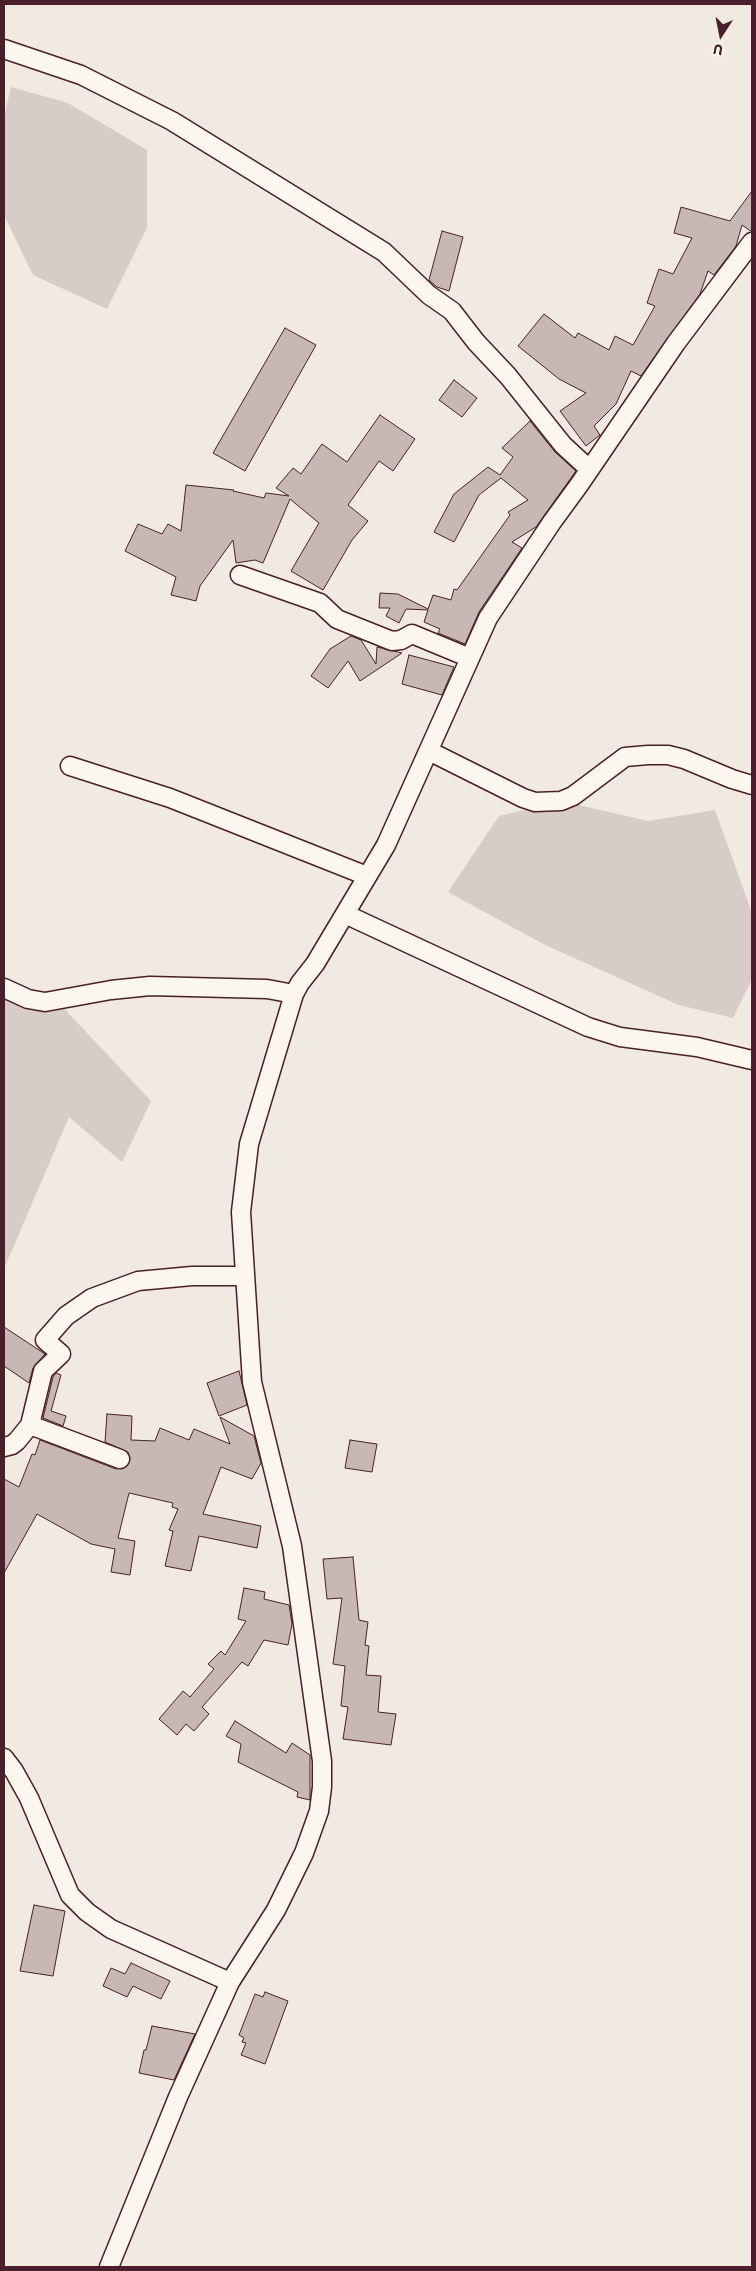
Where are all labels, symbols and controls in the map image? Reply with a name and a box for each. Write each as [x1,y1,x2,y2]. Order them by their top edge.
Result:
north arrow [696,10,746,60]
text: U [712,40,725,59]

